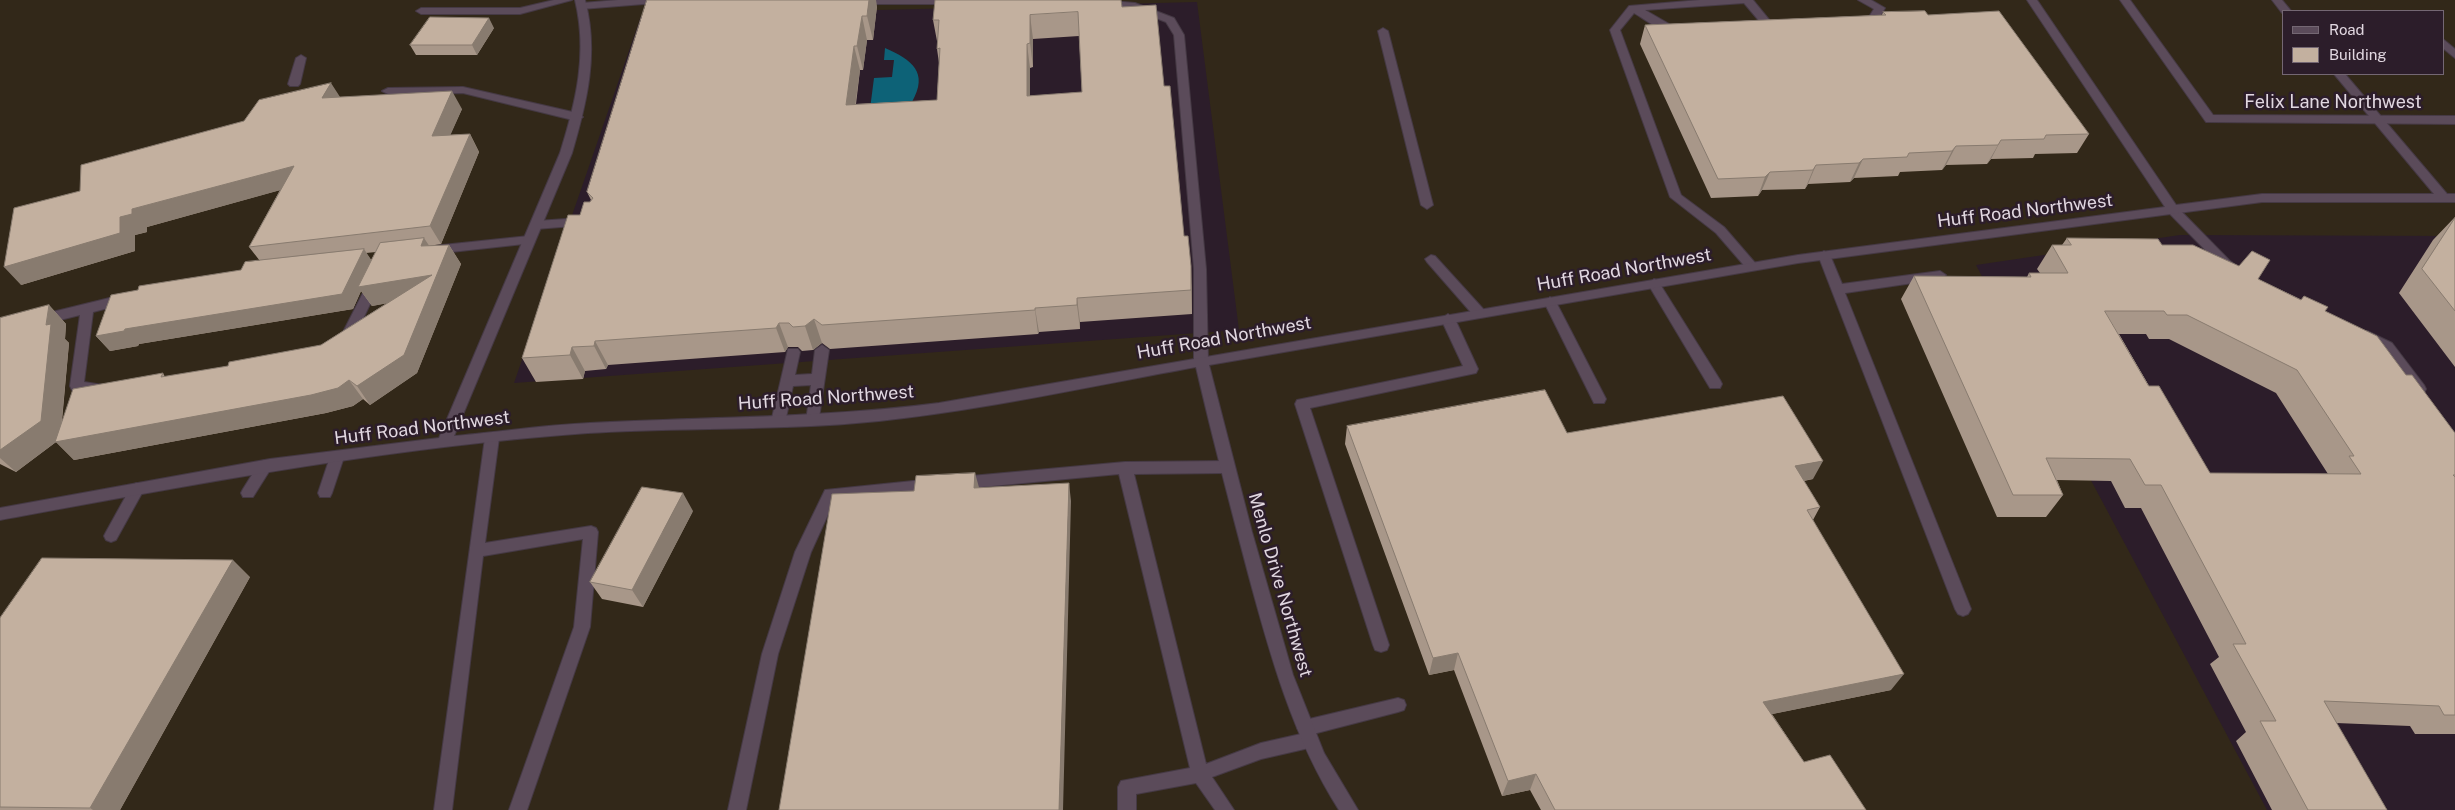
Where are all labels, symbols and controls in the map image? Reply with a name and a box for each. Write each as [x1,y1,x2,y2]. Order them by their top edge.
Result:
legend [2282,10,2445,75]
text: Road [2329,21,2365,38]
text: Building [2329,46,2387,63]
street label: Felix Lane Northwest [2244,91,2422,113]
street label: Huff Road Northwest [1936,190,2114,232]
street label: Huff Road Northwest [1535,244,1713,296]
street label: Huff Road Northwest [1135,312,1313,364]
street label: Huff Road Northwest [737,381,915,415]
street label: Huff Road Northwest [333,407,511,449]
street label: Menlo Drive Northwest [1243,490,1317,680]

